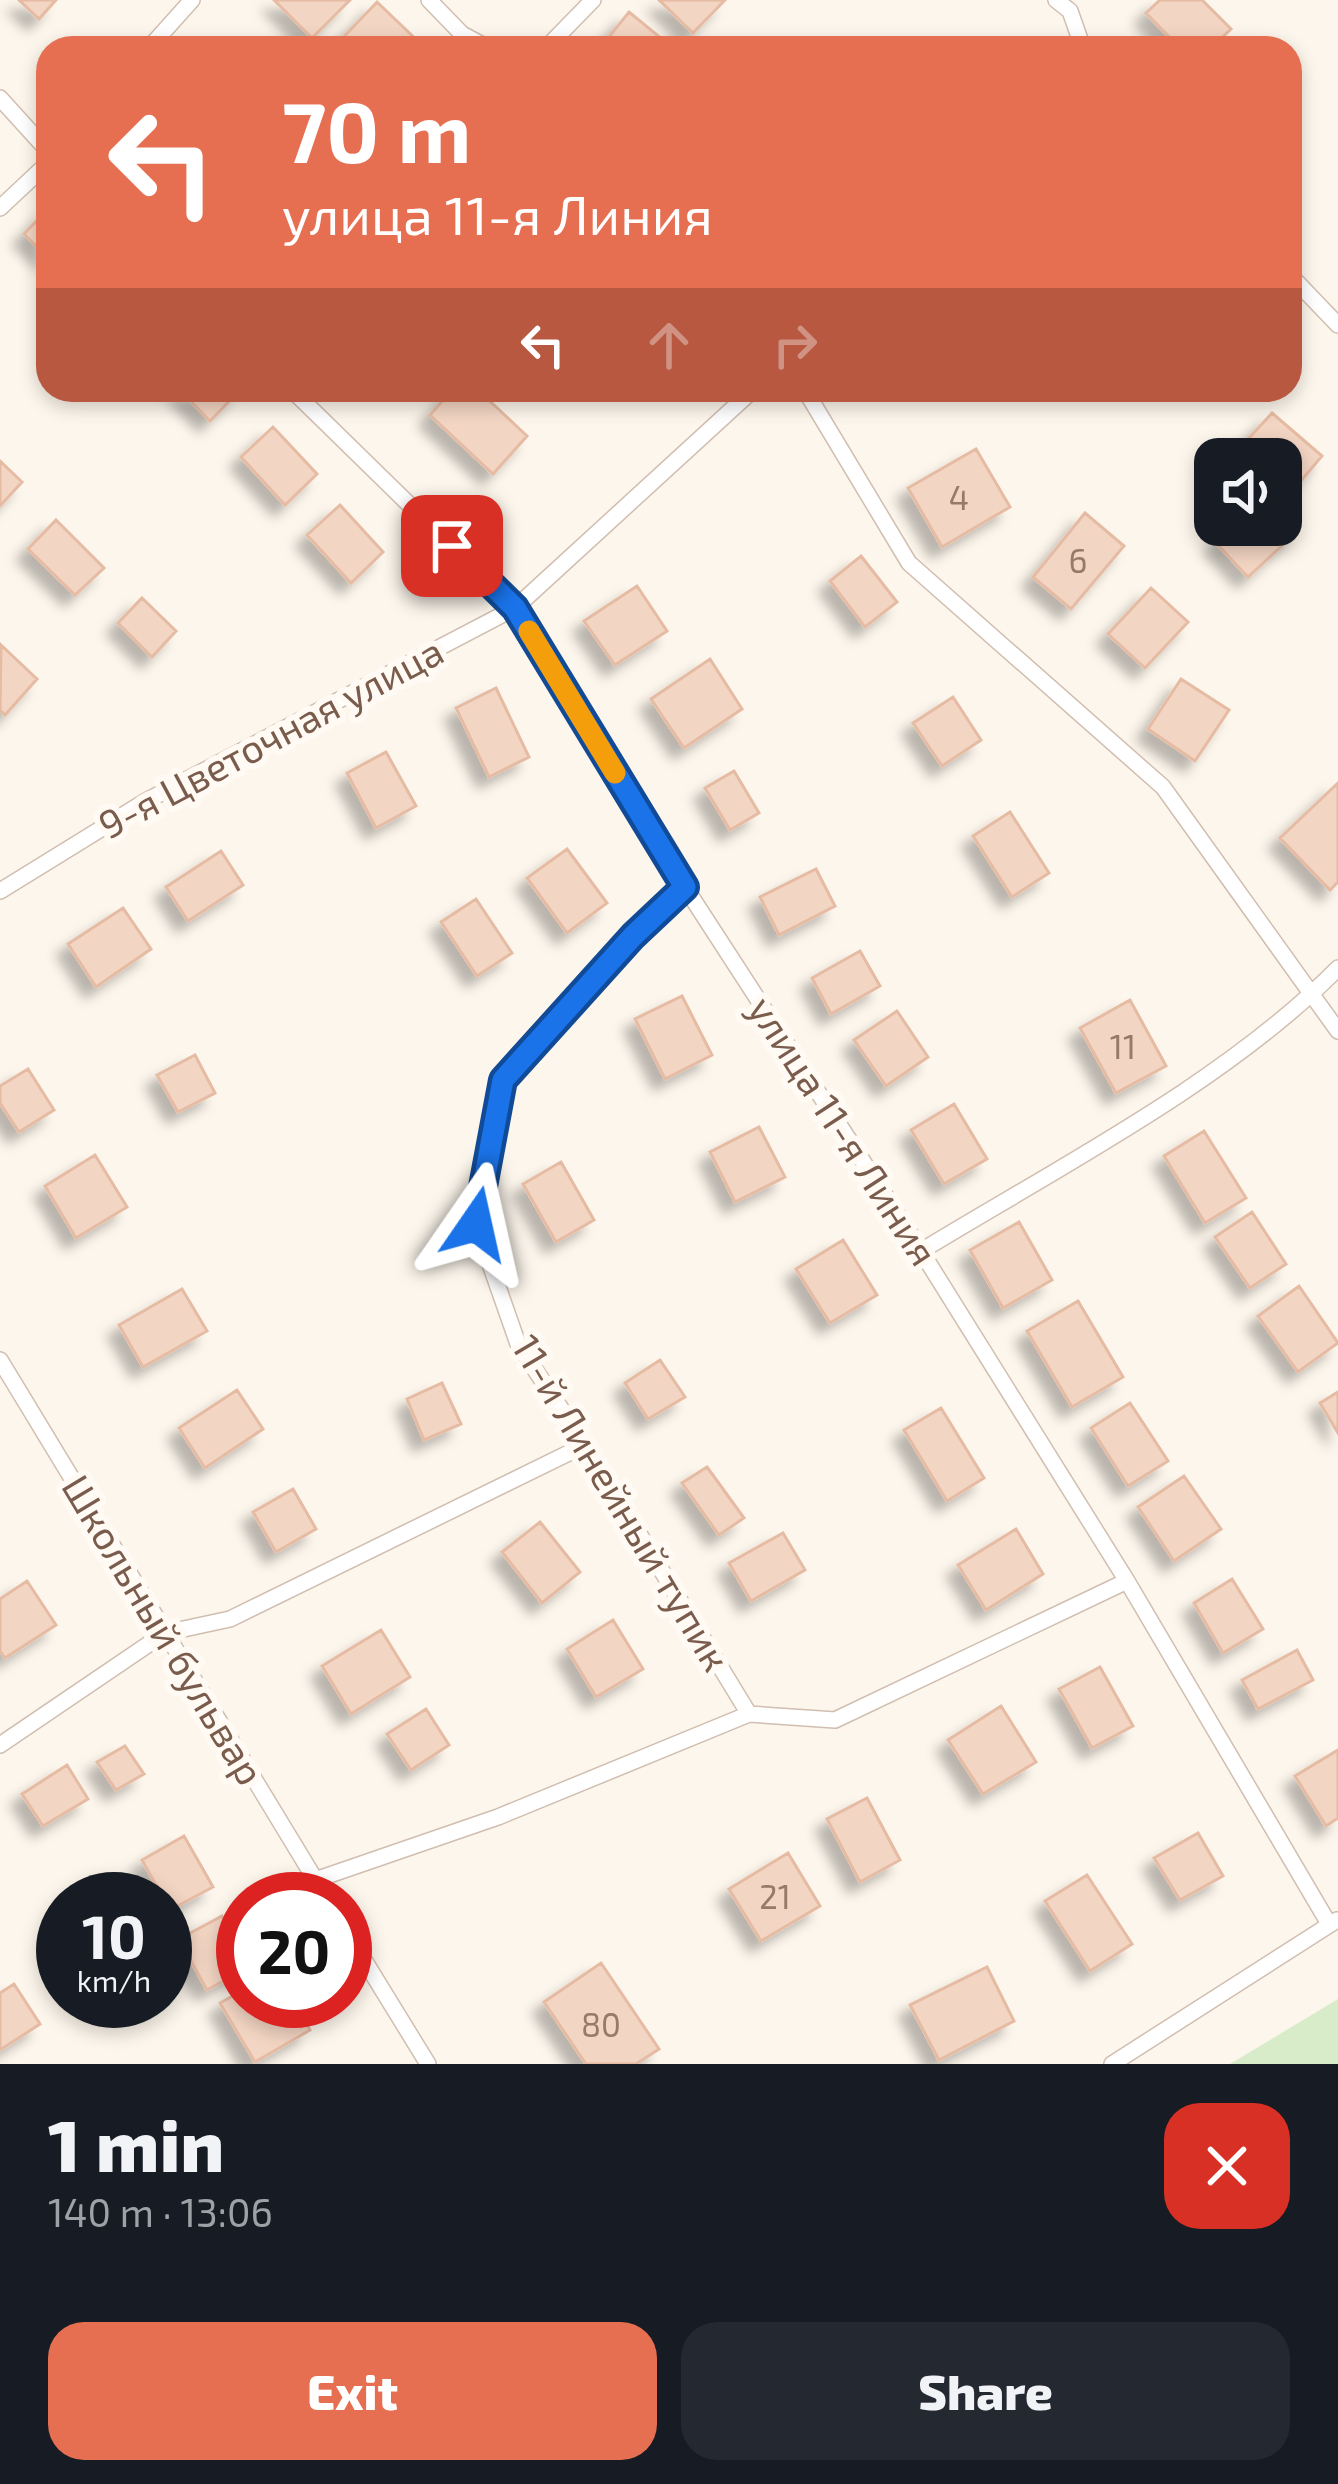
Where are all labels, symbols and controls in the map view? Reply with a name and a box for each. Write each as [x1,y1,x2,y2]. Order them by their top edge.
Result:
text: 70 m [282,79,472,180]
icon: left [84,84,240,240]
text: улица 11-я Линия [282,181,713,246]
icon: left [510,312,576,378]
icon: ahead [636,312,702,378]
icon: right [762,312,828,378]
map controls [1194,438,1302,546]
button: sound [1194,438,1302,546]
house number: 4 [949,477,969,517]
pin [401,495,503,597]
icon: arrive [419,513,485,579]
house number: 6 [1069,540,1087,580]
street label: 9-я Цветочная улица [90,626,451,848]
street label: улица 11-я Линия [739,987,949,1274]
house number: 11 [1110,1026,1136,1066]
position arrow [413,1161,539,1287]
street label: 11-й Линейный тупик [503,1326,741,1679]
street label: Школьный бульвар [52,1466,275,1793]
speed limit sign: 20 [216,1872,372,2028]
house number: 21 [759,1876,791,1916]
text: 10 [82,1899,146,1971]
text: km/h [77,1962,151,1998]
house number: 80 [581,2004,621,2044]
text: 1 min [48,2100,224,2186]
button: close [1164,2103,1290,2229]
text: 140 m · 13:06 [48,2188,273,2235]
button: Exit [48,2322,657,2460]
button: Share [681,2322,1290,2460]

